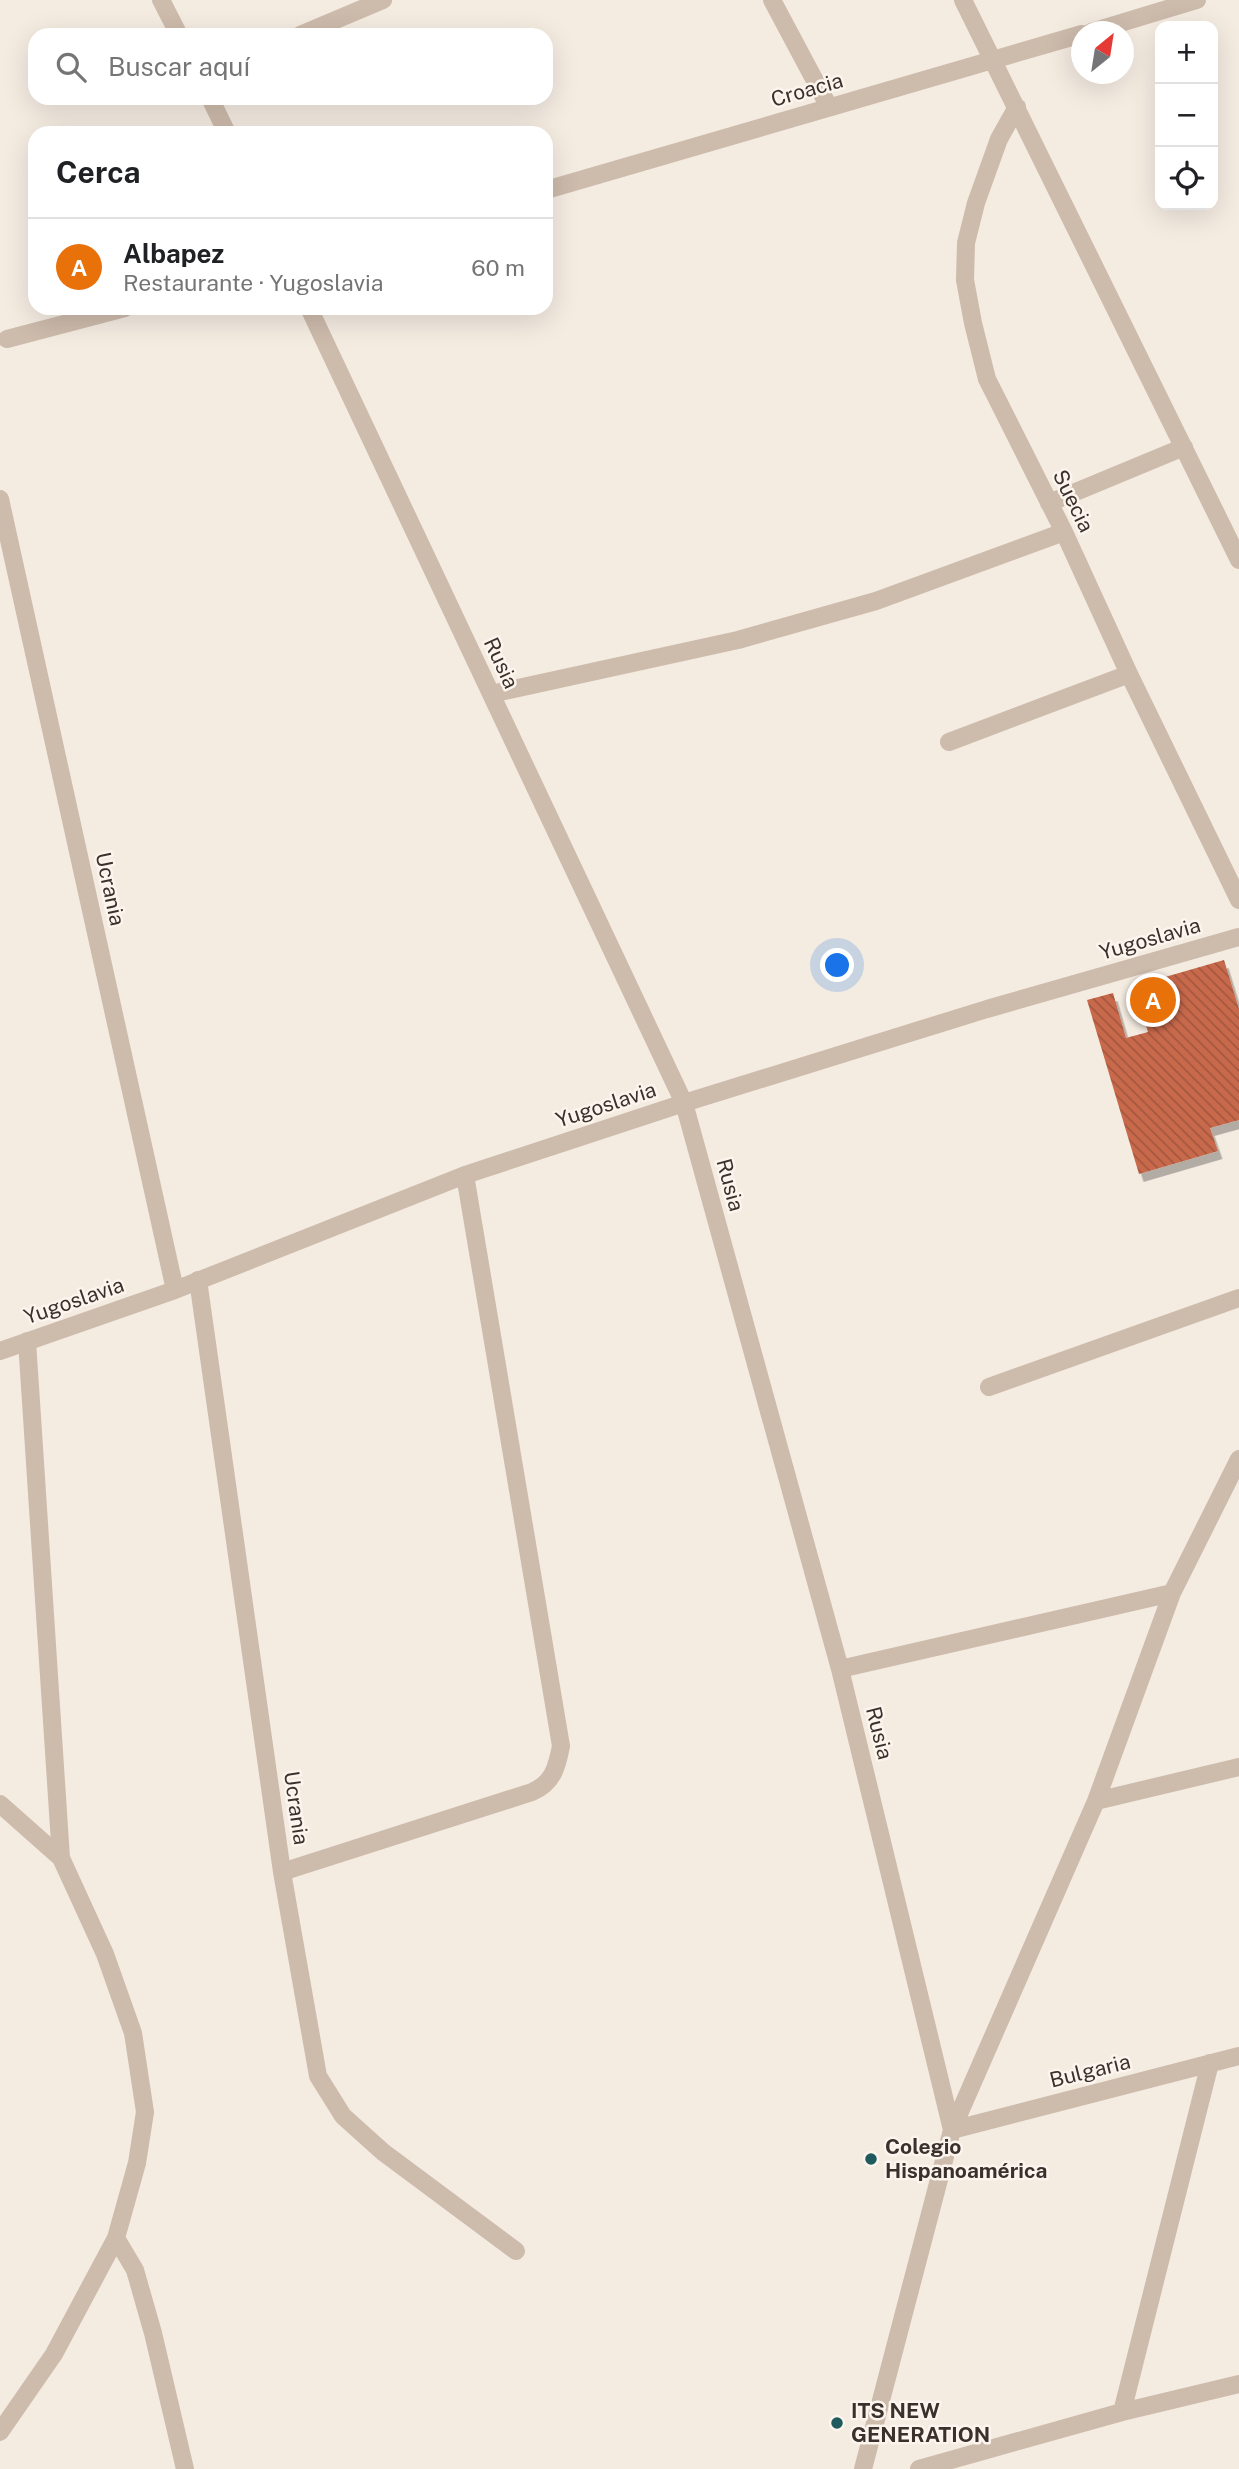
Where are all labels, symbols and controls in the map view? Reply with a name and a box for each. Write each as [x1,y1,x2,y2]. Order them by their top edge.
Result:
north arrow [1071,21,1134,84]
map controls [1155,21,1218,210]
button: + [1155,21,1218,84]
search box [28,28,553,105]
icon: search [52,48,90,86]
text: Buscar aquí [108,51,250,82]
street label: Croacia [768,67,846,112]
button: − [1155,84,1218,147]
button: locate [1155,147,1218,210]
text: Cerca [56,154,141,190]
text: Albapez [123,238,224,269]
text: A [71,254,87,281]
text: 60 m [471,254,525,281]
text: Restaurante · Yugoslavia [123,269,383,296]
street label: Suecia [1048,466,1099,536]
street label: Rusia [479,633,524,692]
street label: Ucrania [91,850,130,928]
street label: Yugoslavia [1096,912,1203,965]
your location [820,948,854,982]
pin: A [1130,974,1176,1026]
street label: Yugoslavia [553,1077,659,1132]
street label: Rusia [711,1156,750,1214]
street label: Yugoslavia [21,1272,127,1329]
street label: Rusia [861,1704,898,1762]
street label: Ucrania [279,1769,314,1846]
street label: Bulgaria [1047,2048,1133,2093]
place label: Colegio Hispanoamérica [885,2134,1047,2183]
marker: Colegio Hispanoamérica [863,2151,879,2167]
place label: ITS NEW GENERATION [851,2398,990,2447]
marker: ITS NEW GENERATION [829,2415,845,2431]

